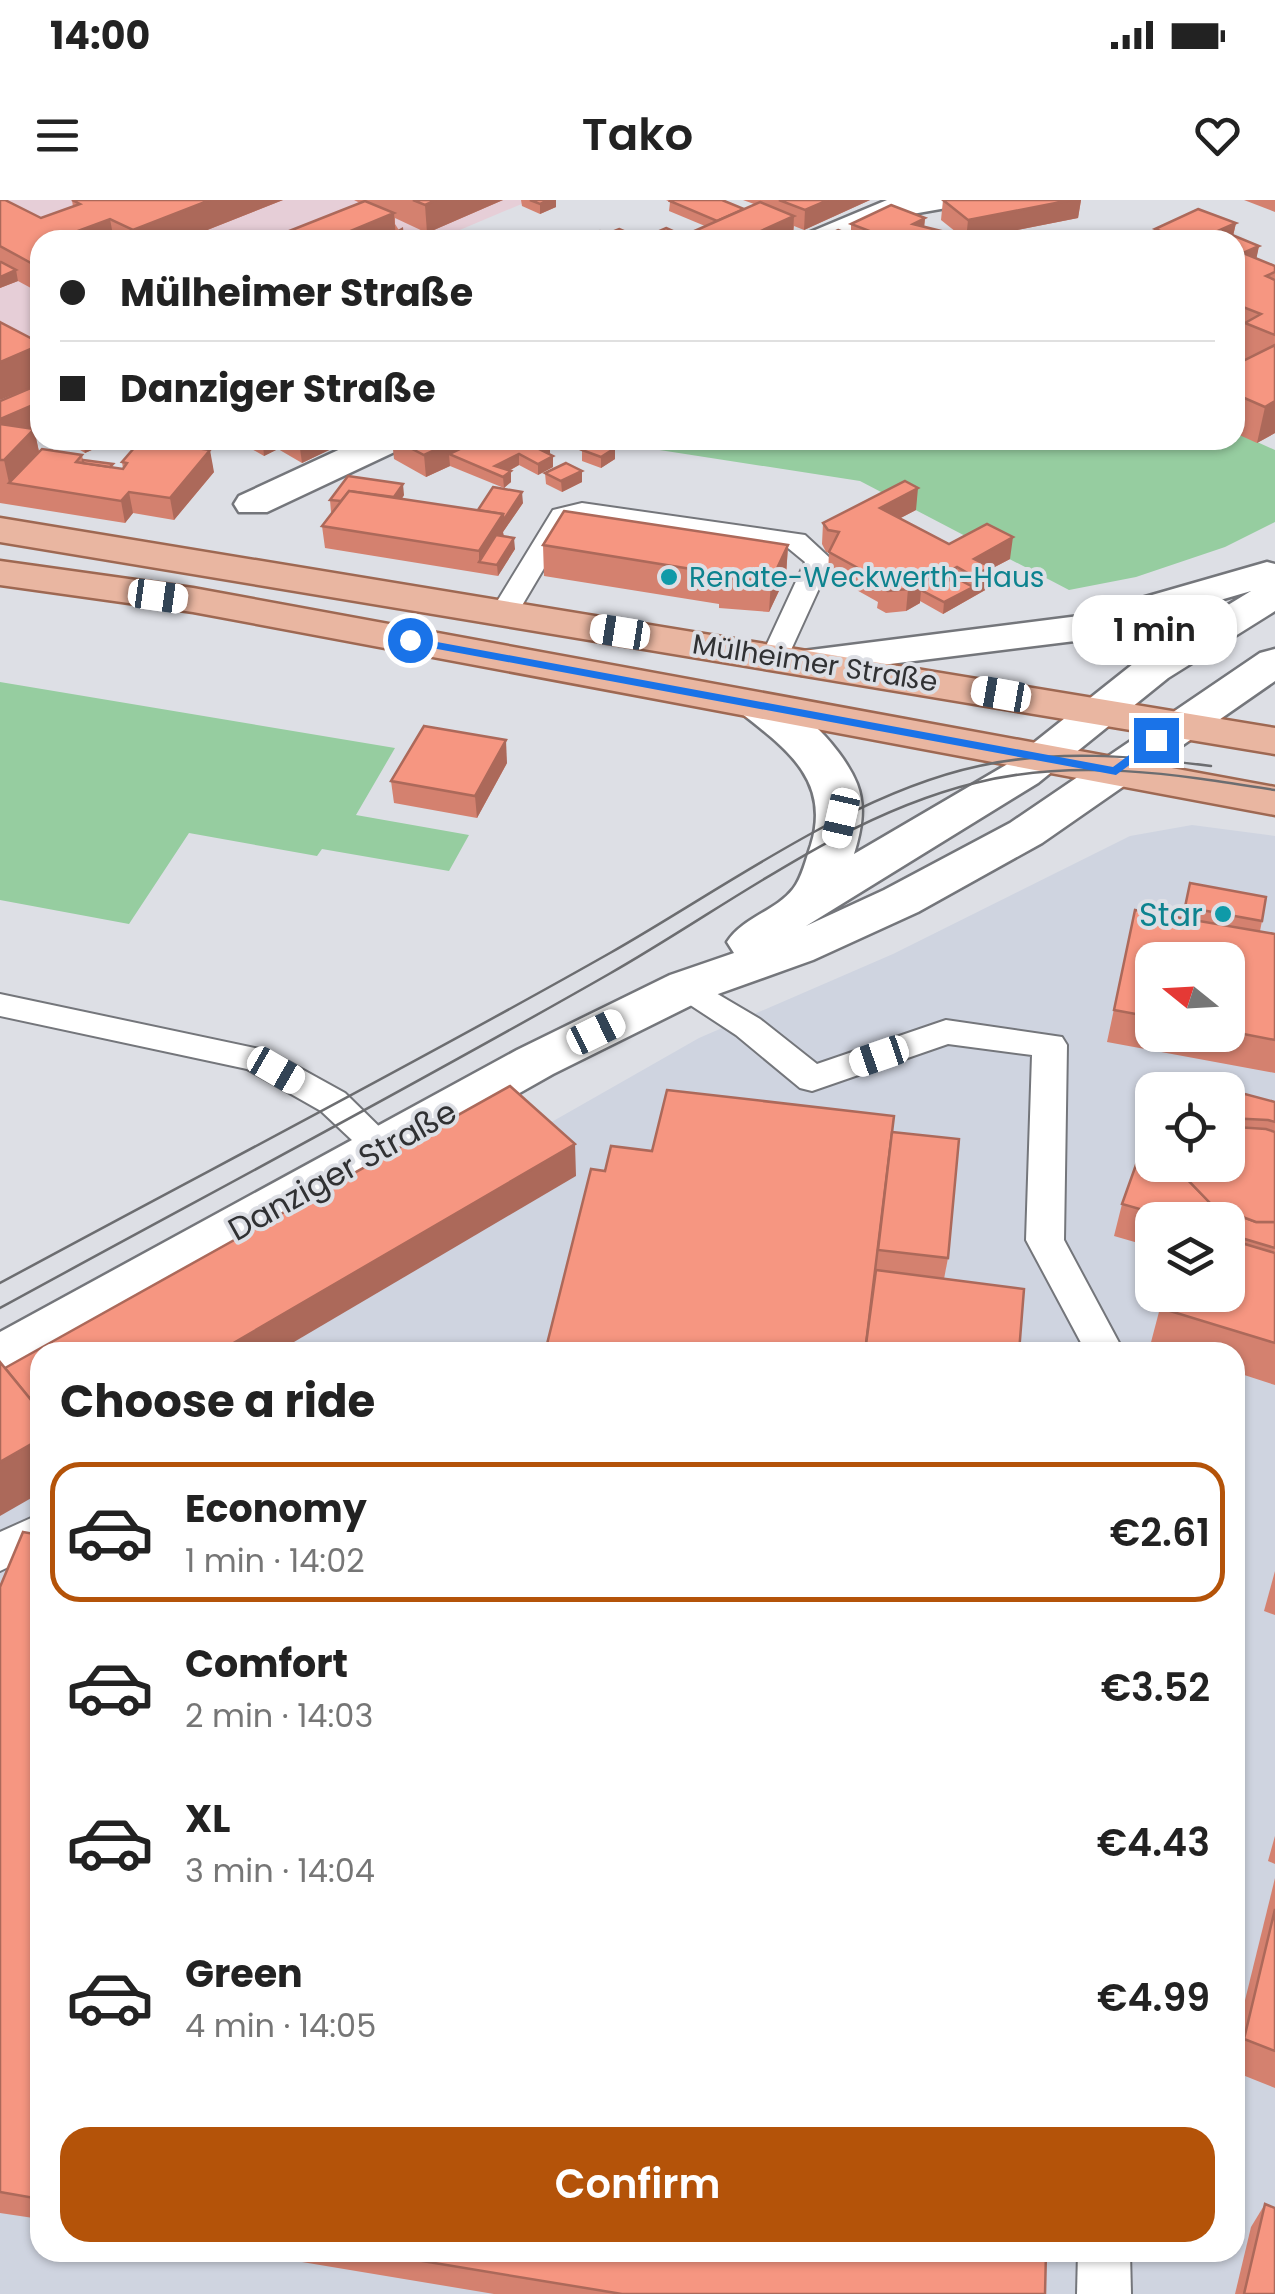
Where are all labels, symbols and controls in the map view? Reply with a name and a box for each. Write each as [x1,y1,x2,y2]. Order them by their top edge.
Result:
text: 14:00 [50,9,150,62]
text: Tako [582,103,693,166]
icon: menu [30,108,85,163]
icon: heart [1190,108,1245,163]
text: Mülheimer Straße [120,266,473,319]
text: Danziger Straße [120,362,436,415]
place label: Renate-Weckwerth-Haus [689,558,1044,597]
marker: Renate-Weckwerth-Haus [658,566,680,588]
car [126,577,190,615]
callout: 1 min [1074,595,1238,665]
text: 1 min [1113,607,1196,652]
car [588,612,652,652]
route start [388,618,433,663]
street label: Mülheimer Straße [690,624,940,702]
car [969,674,1033,714]
route end [1134,718,1179,763]
car [820,785,862,851]
place label: Star [1139,892,1203,937]
marker: Star [1212,903,1234,925]
north arrow [1135,942,1245,1052]
map controls [1135,942,1245,1312]
car [562,1005,630,1059]
car [846,1032,912,1080]
car [243,1042,309,1098]
button: locate [1135,1072,1245,1182]
street label: Danziger Straße [220,1089,464,1251]
button: layers [1135,1202,1245,1312]
text: Choose a ride [60,1370,375,1433]
text: Economy [185,1482,367,1535]
icon: car [65,1487,155,1577]
text: €2.61 [1110,1506,1210,1559]
text: 1 min · 14:02 [185,1538,365,1583]
text: Comfort [185,1637,348,1690]
icon: car [65,1642,155,1732]
text: €3.52 [1101,1661,1210,1714]
text: 2 min · 14:03 [185,1693,373,1738]
text: XL [185,1792,230,1845]
icon: car [65,1797,155,1887]
text: €4.43 [1097,1816,1210,1869]
text: 3 min · 14:04 [185,1848,375,1893]
text: Green [185,1947,303,2000]
icon: car [65,1952,155,2042]
text: €4.99 [1097,1971,1210,2024]
text: 4 min · 14:05 [185,2003,376,2048]
button: Confirm [60,2127,1215,2242]

